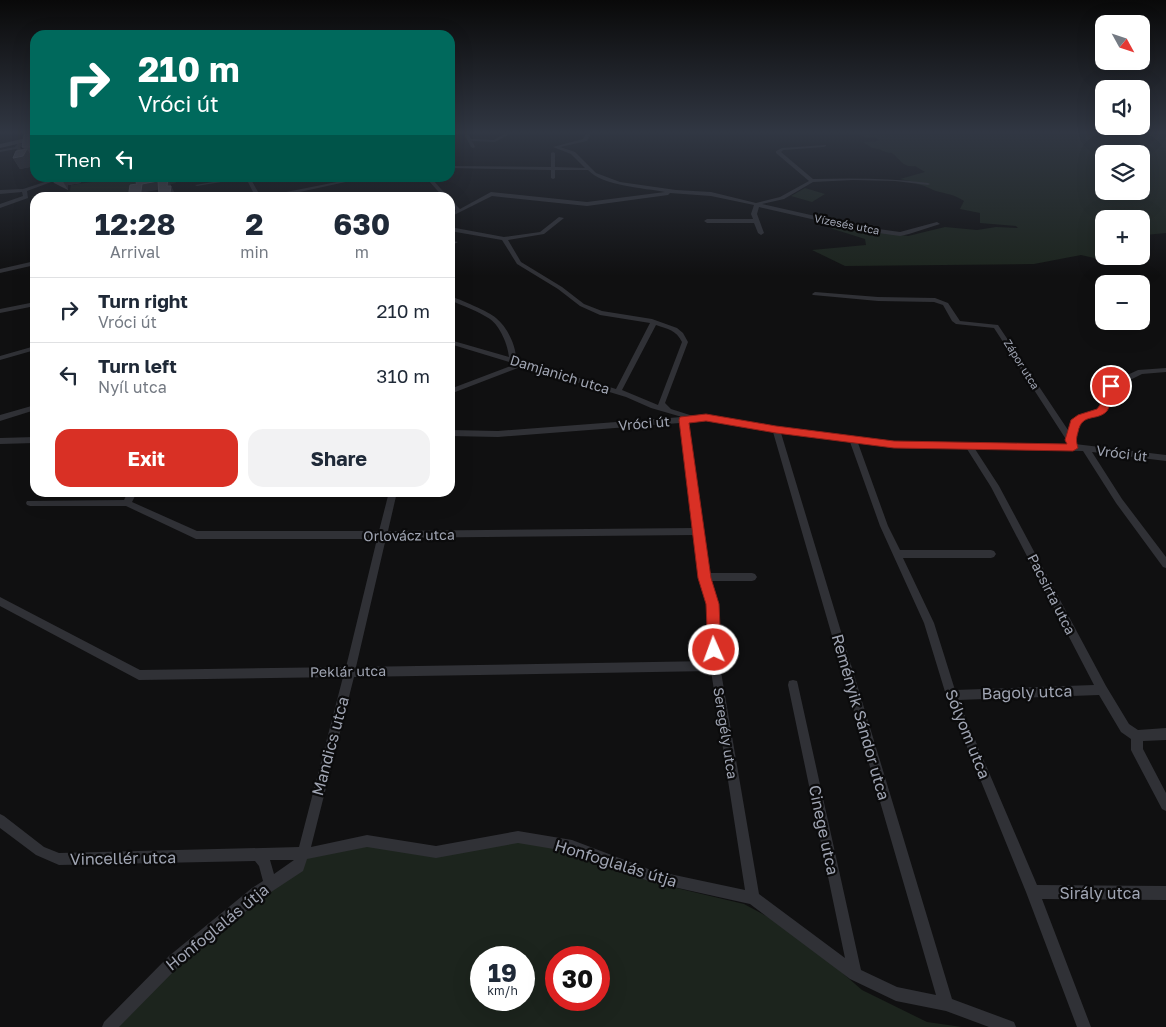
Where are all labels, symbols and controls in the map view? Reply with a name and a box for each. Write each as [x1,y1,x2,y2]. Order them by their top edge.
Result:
north arrow [1095,15,1150,70]
map controls [1095,15,1150,330]
text: 210 m [138,48,240,90]
icon: right [55,50,120,115]
button: sound [1095,80,1150,135]
text: Vróci út [138,90,219,117]
icon: left [111,145,139,173]
button: layers [1095,145,1150,200]
text: Then [55,148,101,171]
text: 12:28 [95,206,176,242]
text: 2 [245,206,264,242]
text: 630 [333,206,390,242]
button: + [1095,210,1150,265]
street label: Vízesés utca [813,211,881,237]
text: Arrival [110,242,160,262]
text: min [240,242,269,262]
text: m [355,242,369,262]
button: − [1095,275,1150,330]
text: Turn right [98,289,188,312]
icon: right [55,296,83,324]
text: 210 m [376,299,430,322]
text: Vróci út [98,312,157,332]
street label: Zápor utca [1002,337,1042,391]
street label: Damjanich utca [508,351,612,397]
text: Turn left [98,354,177,377]
icon: left [55,361,83,389]
text: 310 m [376,364,430,387]
pin [1090,365,1132,407]
icon: arrive [1097,372,1125,400]
text: Nyíl utca [98,377,167,397]
street label: Vróci út [618,412,670,434]
button: Exit [55,429,238,487]
button: Share [248,429,430,487]
street label: Vróci út [1095,441,1149,465]
street label: Orlovácz utca [363,526,455,544]
street label: Pacsirta utca [1024,551,1080,637]
position arrow [687,623,739,675]
street label: Reményik Sándor utca [828,632,894,802]
street label: Peklár utca [310,662,386,680]
street label: Bagoly utca [981,680,1073,704]
street label: Seregély utca [710,686,742,780]
street label: Sólyom utca [941,686,995,782]
street label: Mandics utca [307,694,353,798]
street label: Cinege utca [805,783,843,877]
street label: Honfoglalás útja [552,835,680,891]
street label: Vincellér utca [70,847,176,869]
street label: Honfoglalás útja [161,879,273,975]
street label: Sirály utca [1059,883,1141,903]
speed limit sign: 30 [545,946,610,1011]
text: 19 [488,957,517,988]
text: km/h [487,983,518,998]

